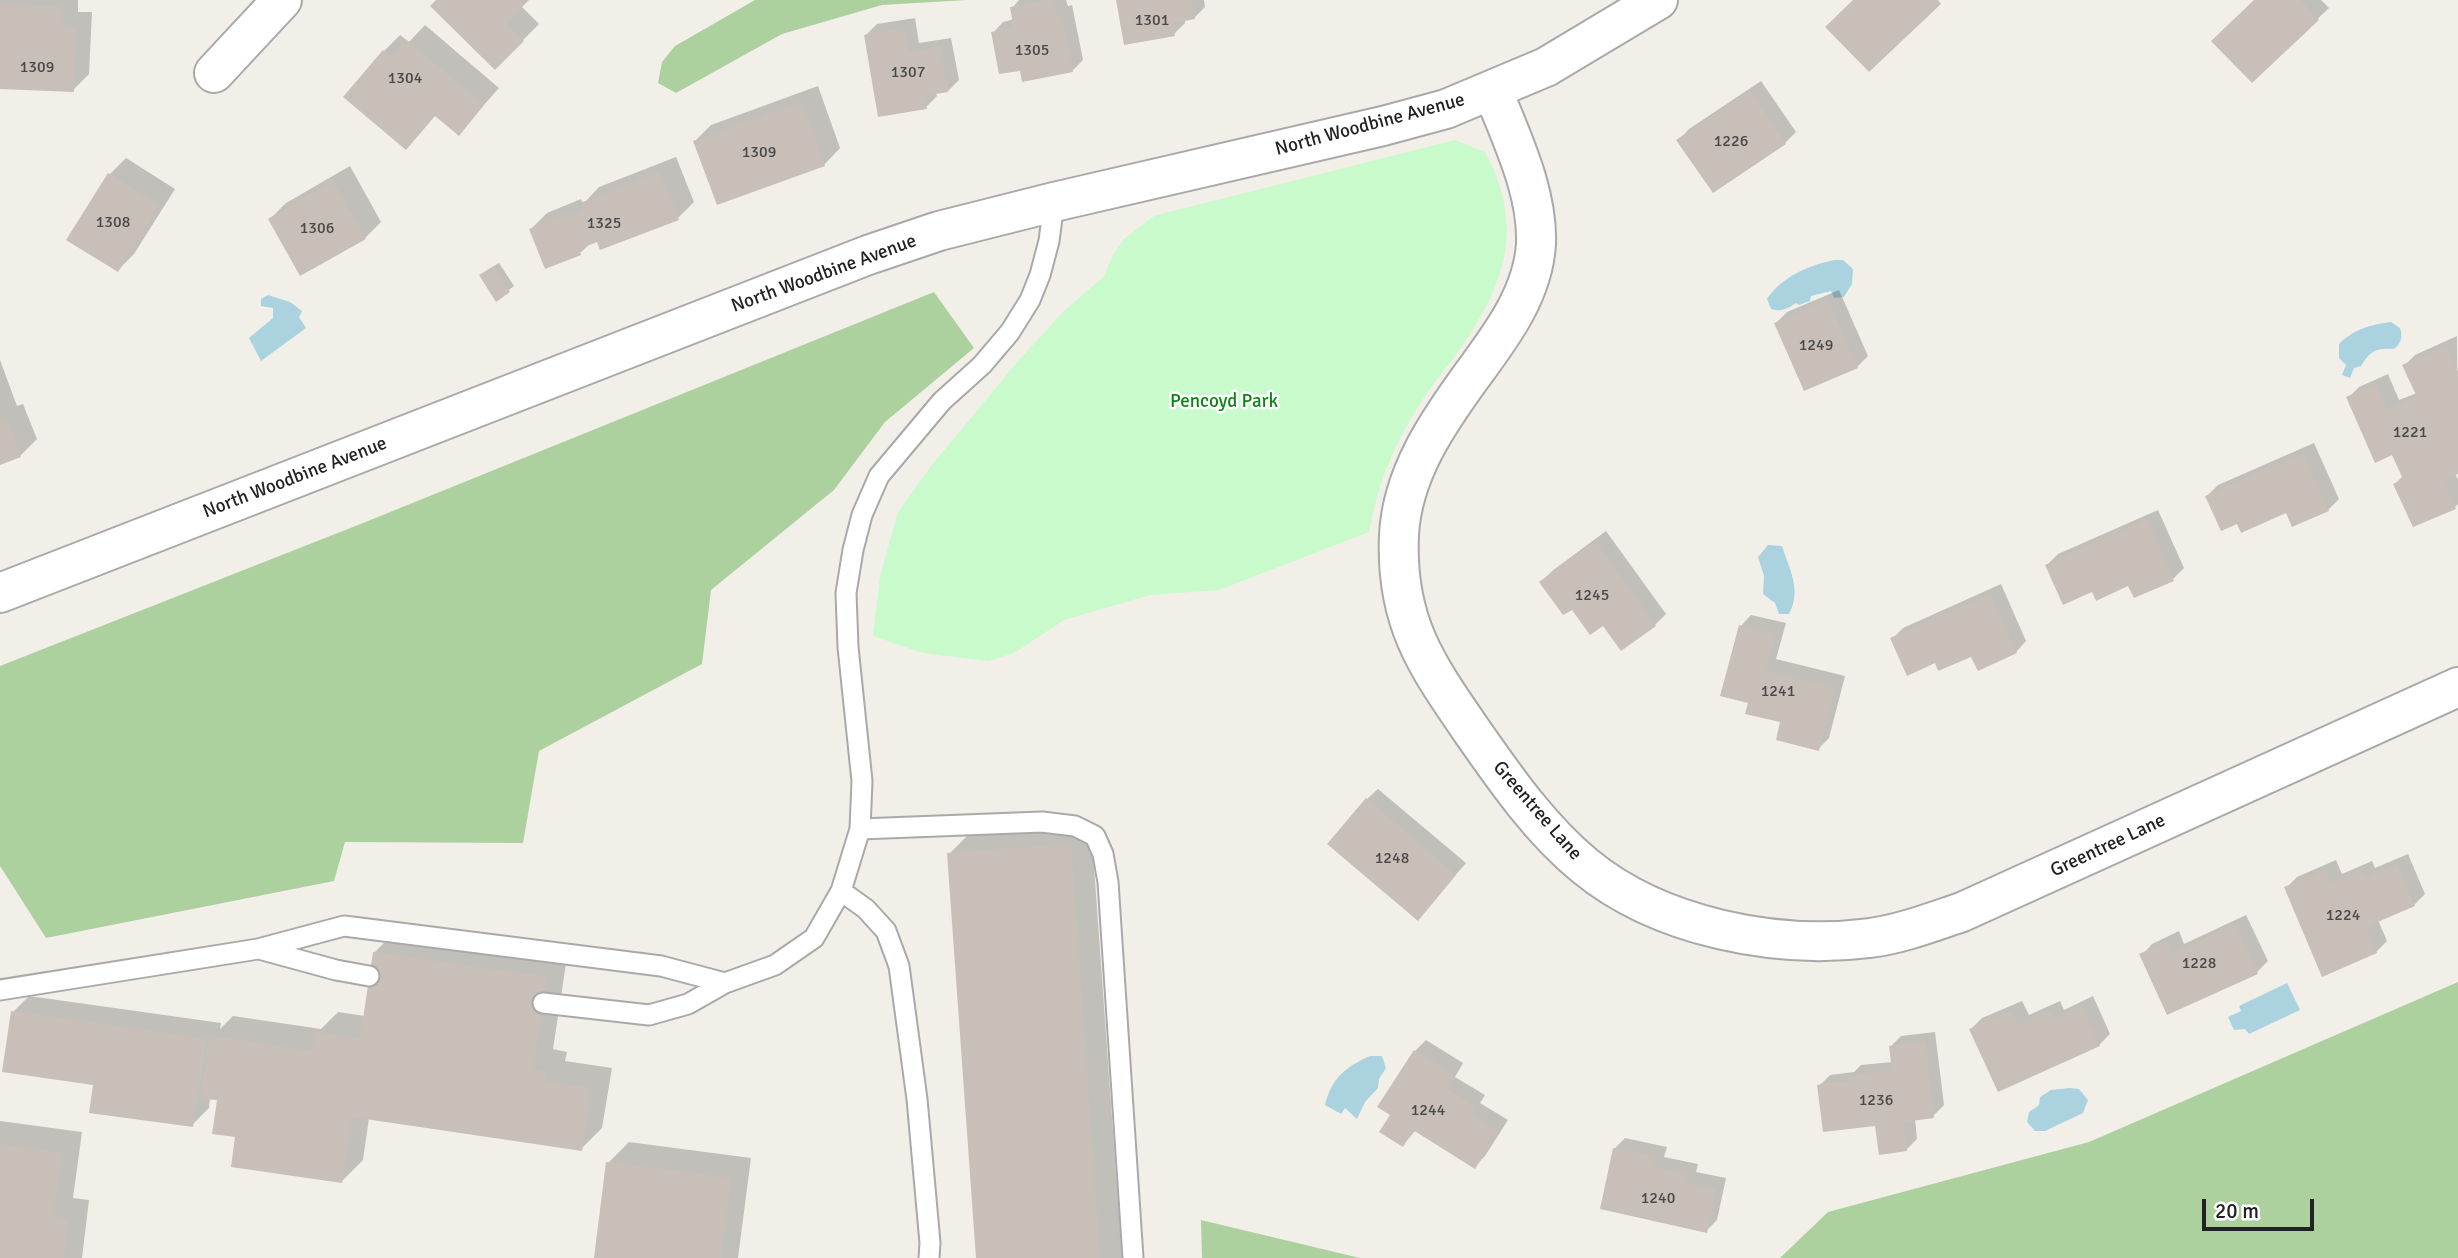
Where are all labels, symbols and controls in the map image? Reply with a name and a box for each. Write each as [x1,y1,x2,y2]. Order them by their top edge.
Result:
house number: 1301 [1135,11,1169,31]
house number: 1305 [1015,41,1049,61]
house number: 1309 [20,58,54,78]
house number: 1307 [891,63,925,83]
house number: 1304 [388,69,422,89]
street label: North Woodbine Avenue [1273,89,1467,161]
house number: 1226 [1714,132,1748,152]
house number: 1309 [742,143,776,163]
house number: 1308 [96,213,130,233]
house number: 1325 [587,214,621,234]
house number: 1306 [300,219,334,239]
street label: North Woodbine Avenue [728,230,920,318]
house number: 1249 [1799,336,1833,356]
park label: Pencoyd Park [1170,391,1278,413]
house number: 1221 [2393,423,2427,443]
street label: North Woodbine Avenue [200,432,390,524]
house number: 1245 [1575,586,1609,606]
house number: 1241 [1761,682,1795,702]
street label: Greentree Lane [1488,757,1586,865]
street label: Greentree Lane [2047,809,2169,883]
house number: 1248 [1375,849,1409,869]
house number: 1224 [2326,906,2360,926]
house number: 1228 [2182,954,2216,974]
house number: 1236 [1859,1091,1893,1111]
house number: 1244 [1411,1101,1445,1121]
scale bar [2206,1184,2318,1228]
house number: 1240 [1641,1189,1675,1209]
text: 20 m [2215,1198,2259,1224]

